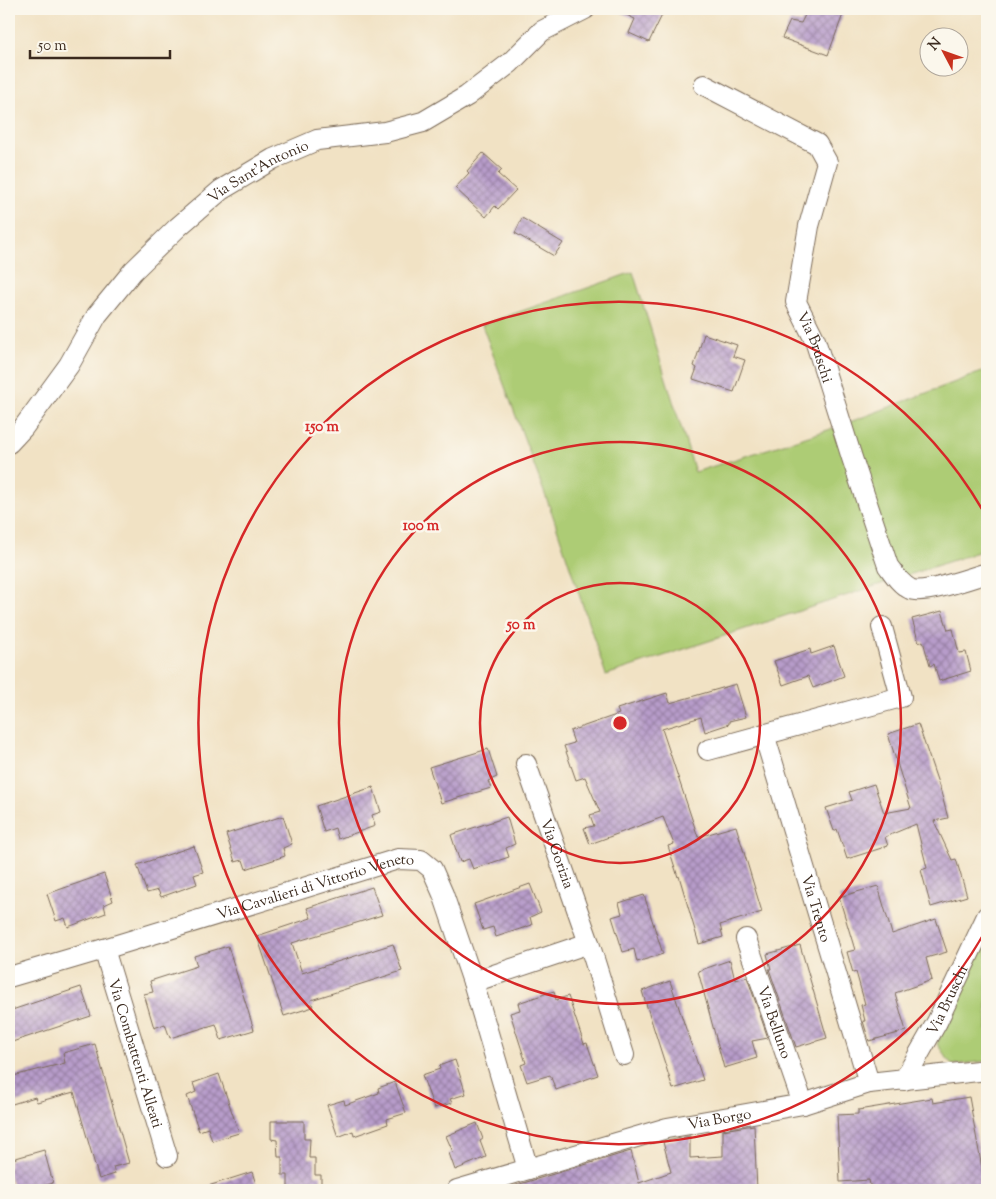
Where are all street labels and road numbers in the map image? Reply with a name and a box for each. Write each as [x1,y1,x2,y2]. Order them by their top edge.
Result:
street label: Via Sant'Antonio [204,136,312,209]
street label: Via Bruschi [791,309,837,386]
street label: Via Gorizia [534,816,578,892]
street label: Via Cavalieri di Vittorio Veneto [215,850,415,926]
street label: Via Trento [795,872,835,945]
street label: Via Bruschi [923,962,974,1039]
street label: Via Combattenti Alleati [102,977,167,1131]
street label: Via Belluno [751,983,796,1062]
street label: Via Borgo [686,1104,753,1136]

